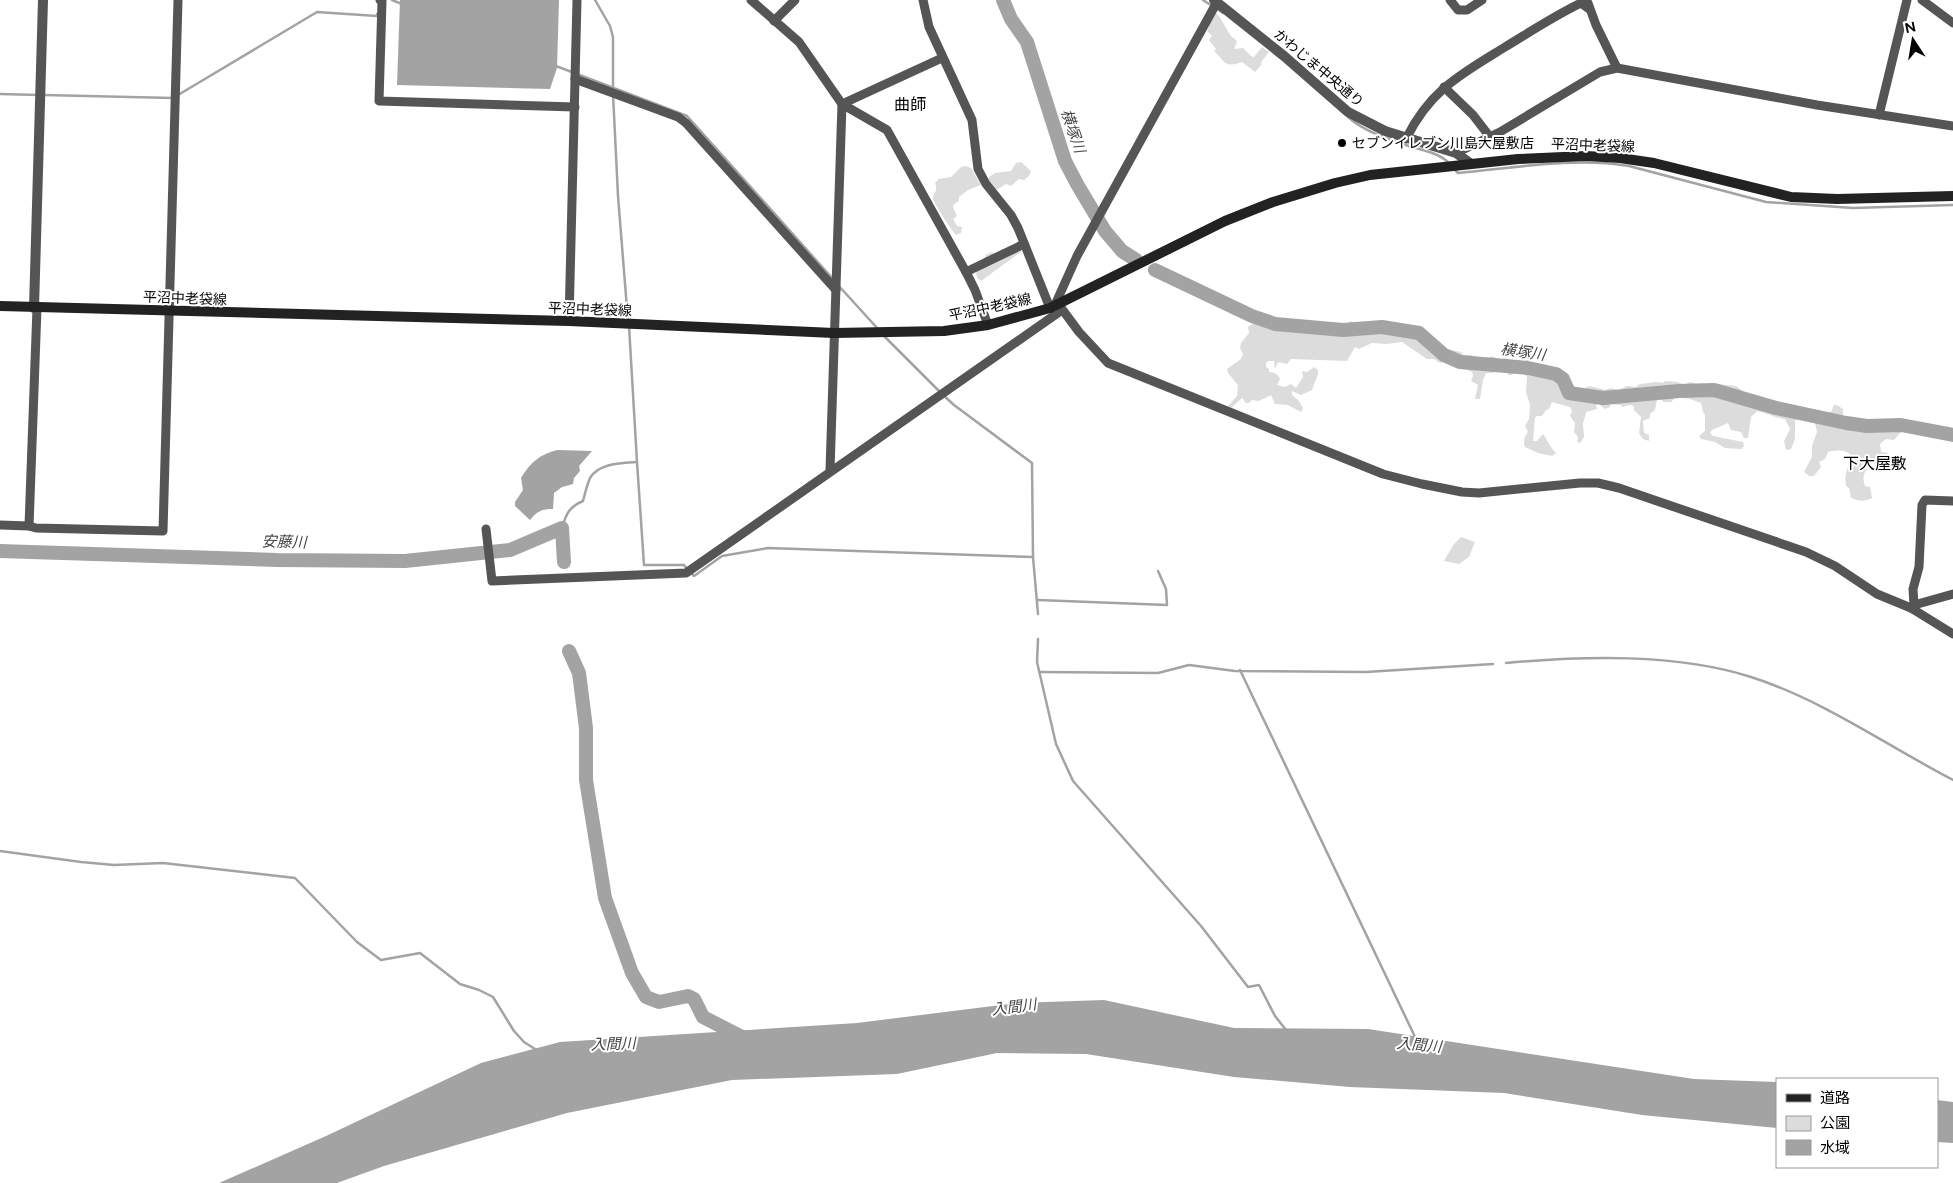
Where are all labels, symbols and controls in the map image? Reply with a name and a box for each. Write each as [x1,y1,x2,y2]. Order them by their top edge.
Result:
north arrow [1888,15,1938,65]
text: N [1903,18,1917,37]
street label: かわじま中央通り [1270,26,1367,111]
district label: 曲師 [894,95,926,114]
water label: 横塚川 [1057,107,1089,157]
place label: セブンイレブン川島大屋敷店 [1352,135,1534,152]
street label: 平沼中老袋線 [1551,136,1635,155]
marker: セブンイレブン川島大屋敷店 [1336,137,1348,149]
street label: 平沼中老袋線 [143,289,227,308]
street label: 平沼中老袋線 [947,290,1033,325]
street label: 平沼中老袋線 [548,300,632,319]
water label: 横塚川 [1499,340,1549,364]
district label: 下大屋敷 [1843,454,1907,473]
water label: 安藤川 [261,533,309,551]
water label: 入間川 [991,995,1039,1019]
water label: 入間川 [590,1034,638,1054]
water label: 入間川 [1396,1034,1444,1056]
legend [1776,1078,1938,1168]
text: 道路 [1820,1089,1850,1107]
text: 公園 [1820,1114,1850,1132]
text: 水域 [1820,1139,1850,1157]

